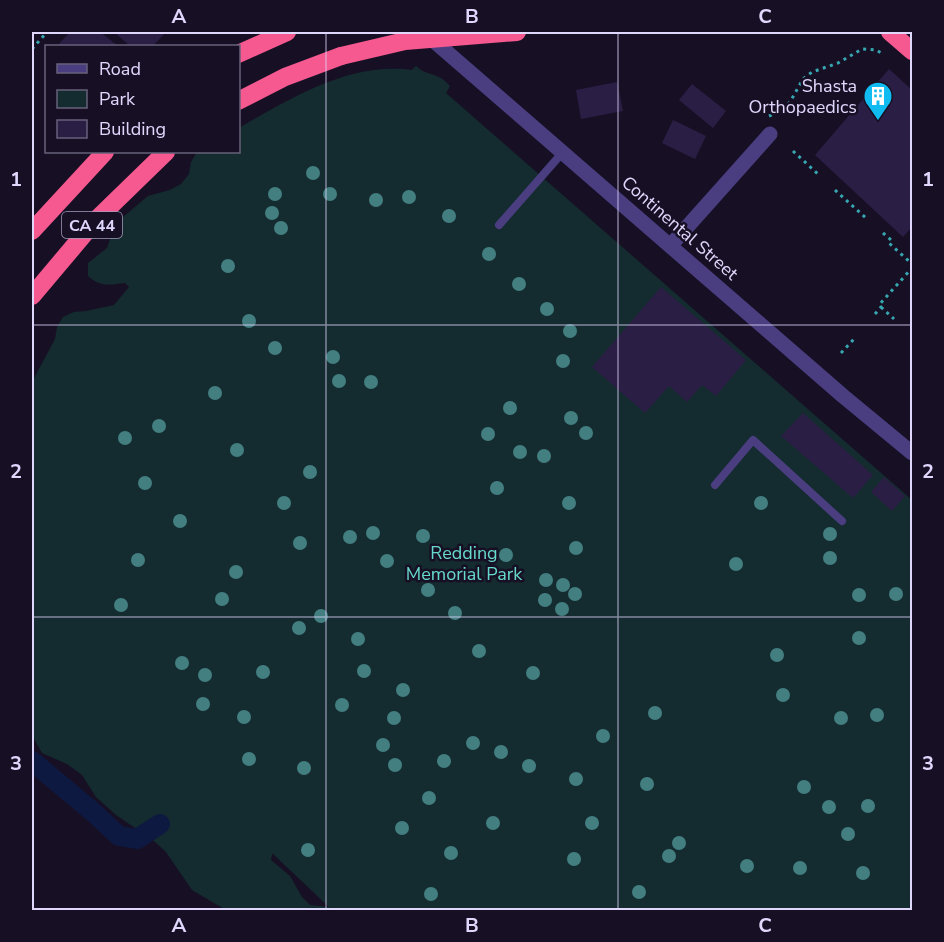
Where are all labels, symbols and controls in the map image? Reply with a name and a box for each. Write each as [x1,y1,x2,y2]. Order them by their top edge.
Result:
text: A [172,3,187,30]
text: B [465,3,479,30]
text: C [758,3,772,30]
legend [45,45,240,153]
text: Road [99,57,141,81]
place label: Shasta Orthopaedics [748,74,857,119]
building icon: Shasta Orthopaedics [862,80,894,122]
text: Park [99,87,136,111]
text: Building [99,117,166,141]
text: 1 [10,166,22,193]
text: 1 [922,166,934,193]
street label: Continental Street [617,171,744,286]
road number: CA 44 [62,212,122,238]
text: 2 [10,458,22,485]
text: 2 [922,458,934,485]
park label: Redding Memorial Park [406,541,523,586]
text: 3 [10,750,22,777]
text: 3 [922,750,934,777]
text: A [172,912,187,939]
text: B [465,912,479,939]
text: C [758,912,772,939]

